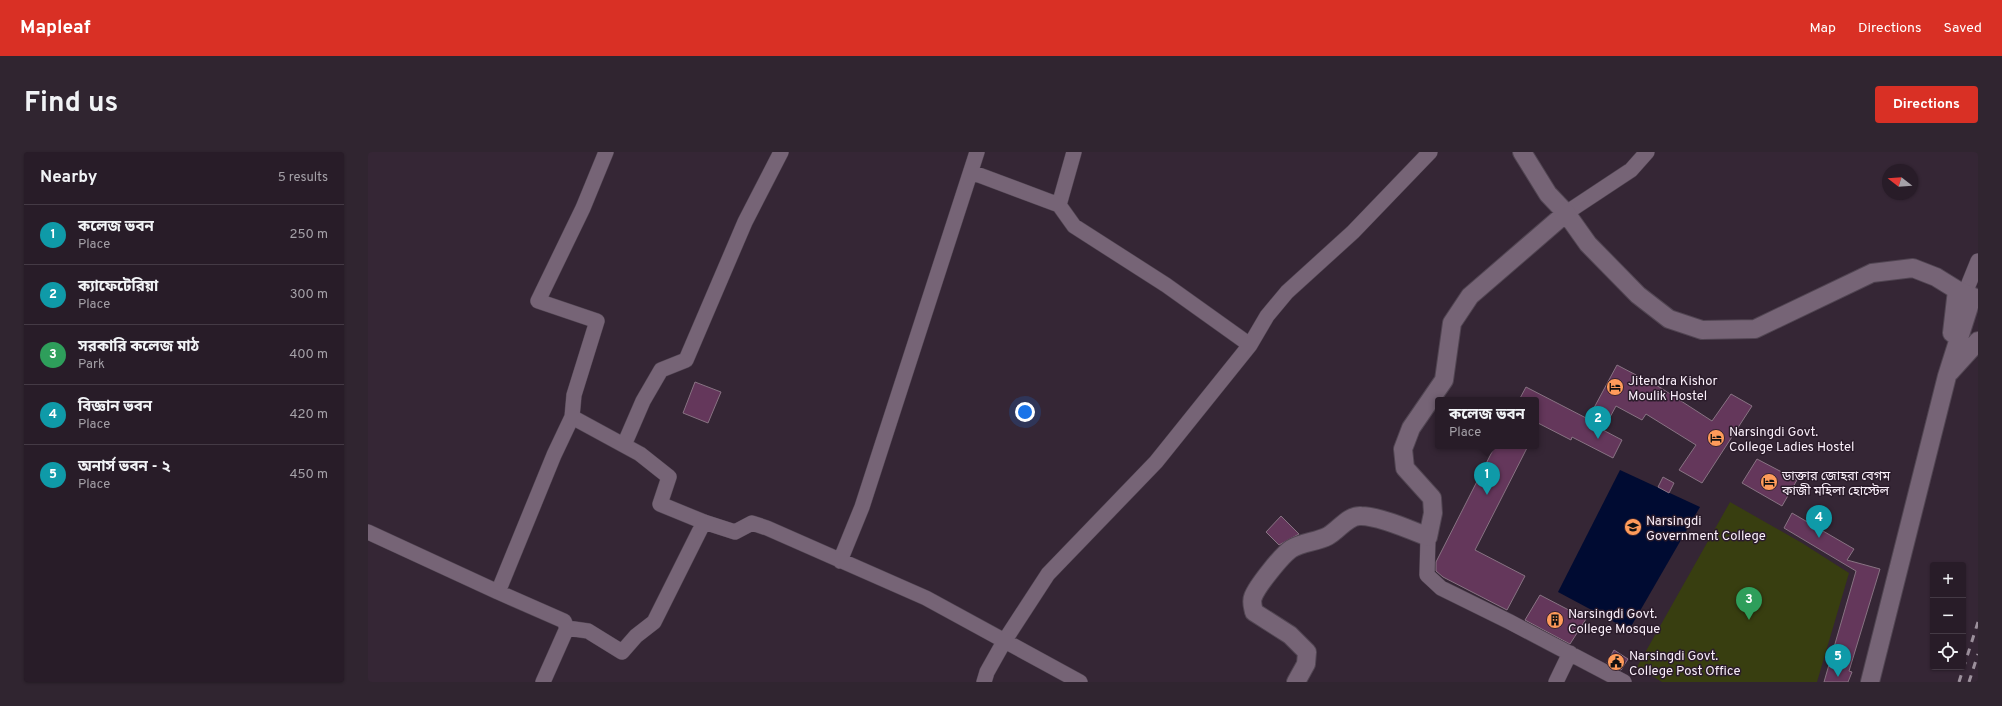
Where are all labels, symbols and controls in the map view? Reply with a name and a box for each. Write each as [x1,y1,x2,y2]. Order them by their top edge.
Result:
text: Mapleaf [20,16,91,40]
text: Map [1810,20,1836,37]
text: Directions [1858,20,1922,37]
text: Saved [1944,20,1982,37]
text: Find us [24,86,118,122]
button: Directions [1875,86,1978,123]
north arrow [1882,164,1918,200]
text: Nearby [40,167,97,189]
text: 5 results [278,170,328,186]
text: কলেজ ভবন [78,218,154,237]
text: 1 [50,227,56,243]
text: 250 m [290,227,328,243]
text: Place [78,237,110,253]
text: ক্যাফেটেরিয়া [78,278,158,297]
text: 2 [49,287,57,303]
text: 300 m [290,287,328,303]
text: Place [78,297,110,313]
text: সরকারি কলেজ মাঠ [78,338,199,357]
text: 3 [49,347,57,363]
text: 400 m [289,347,328,363]
text: Park [78,357,105,373]
place label: Jitendra Kishor Moulik Hostel [1628,374,1718,405]
hotel icon: Jitendra Kishor Moulik Hostel [1605,377,1625,397]
popup [1435,397,1539,449]
text: বিজ্ঞান ভবন [78,398,152,417]
your location [1015,402,1035,422]
text: কলেজ ভবন [1449,406,1525,425]
pin: 2 [1585,406,1611,439]
text: 4 [49,407,57,423]
text: 420 m [290,407,328,423]
text: Place [78,417,110,433]
text: Place [1449,425,1481,441]
place label: Narsingdi Govt. College Ladies Hostel [1729,425,1854,456]
hotel icon: Narsingdi Govt. College Ladies Hostel [1706,428,1726,448]
text: অনার্স ভবন - ২ [78,458,171,477]
pin: 1 [1474,462,1500,495]
text: 5 [49,467,57,483]
text: 450 m [289,467,328,483]
place label: ডাক্তার জোহরা বেগম কাজী মহিলা হোস্টেল [1781,469,1891,500]
hotel icon: ডাক্তার জোহরা বেগম কাজী মহিলা হোস্টেল [1759,472,1779,492]
text: Place [78,477,110,493]
pin: 4 [1806,505,1832,538]
place label: Narsingdi Government College [1646,514,1766,545]
school or university icon: Narsingdi Government College [1623,517,1643,537]
map controls [1930,562,1966,670]
button: + [1930,562,1966,598]
pin: 3 [1736,587,1762,620]
button: − [1930,598,1966,634]
place label: Narsingdi Govt. College Mosque [1568,607,1660,638]
building icon: Narsingdi Govt. College Mosque [1545,610,1565,630]
button: locate [1930,634,1966,670]
pin: 5 [1825,644,1851,677]
place label: Narsingdi Govt. College Post Office [1629,649,1741,680]
public building icon: Narsingdi Govt. College Post Office [1606,652,1626,672]

